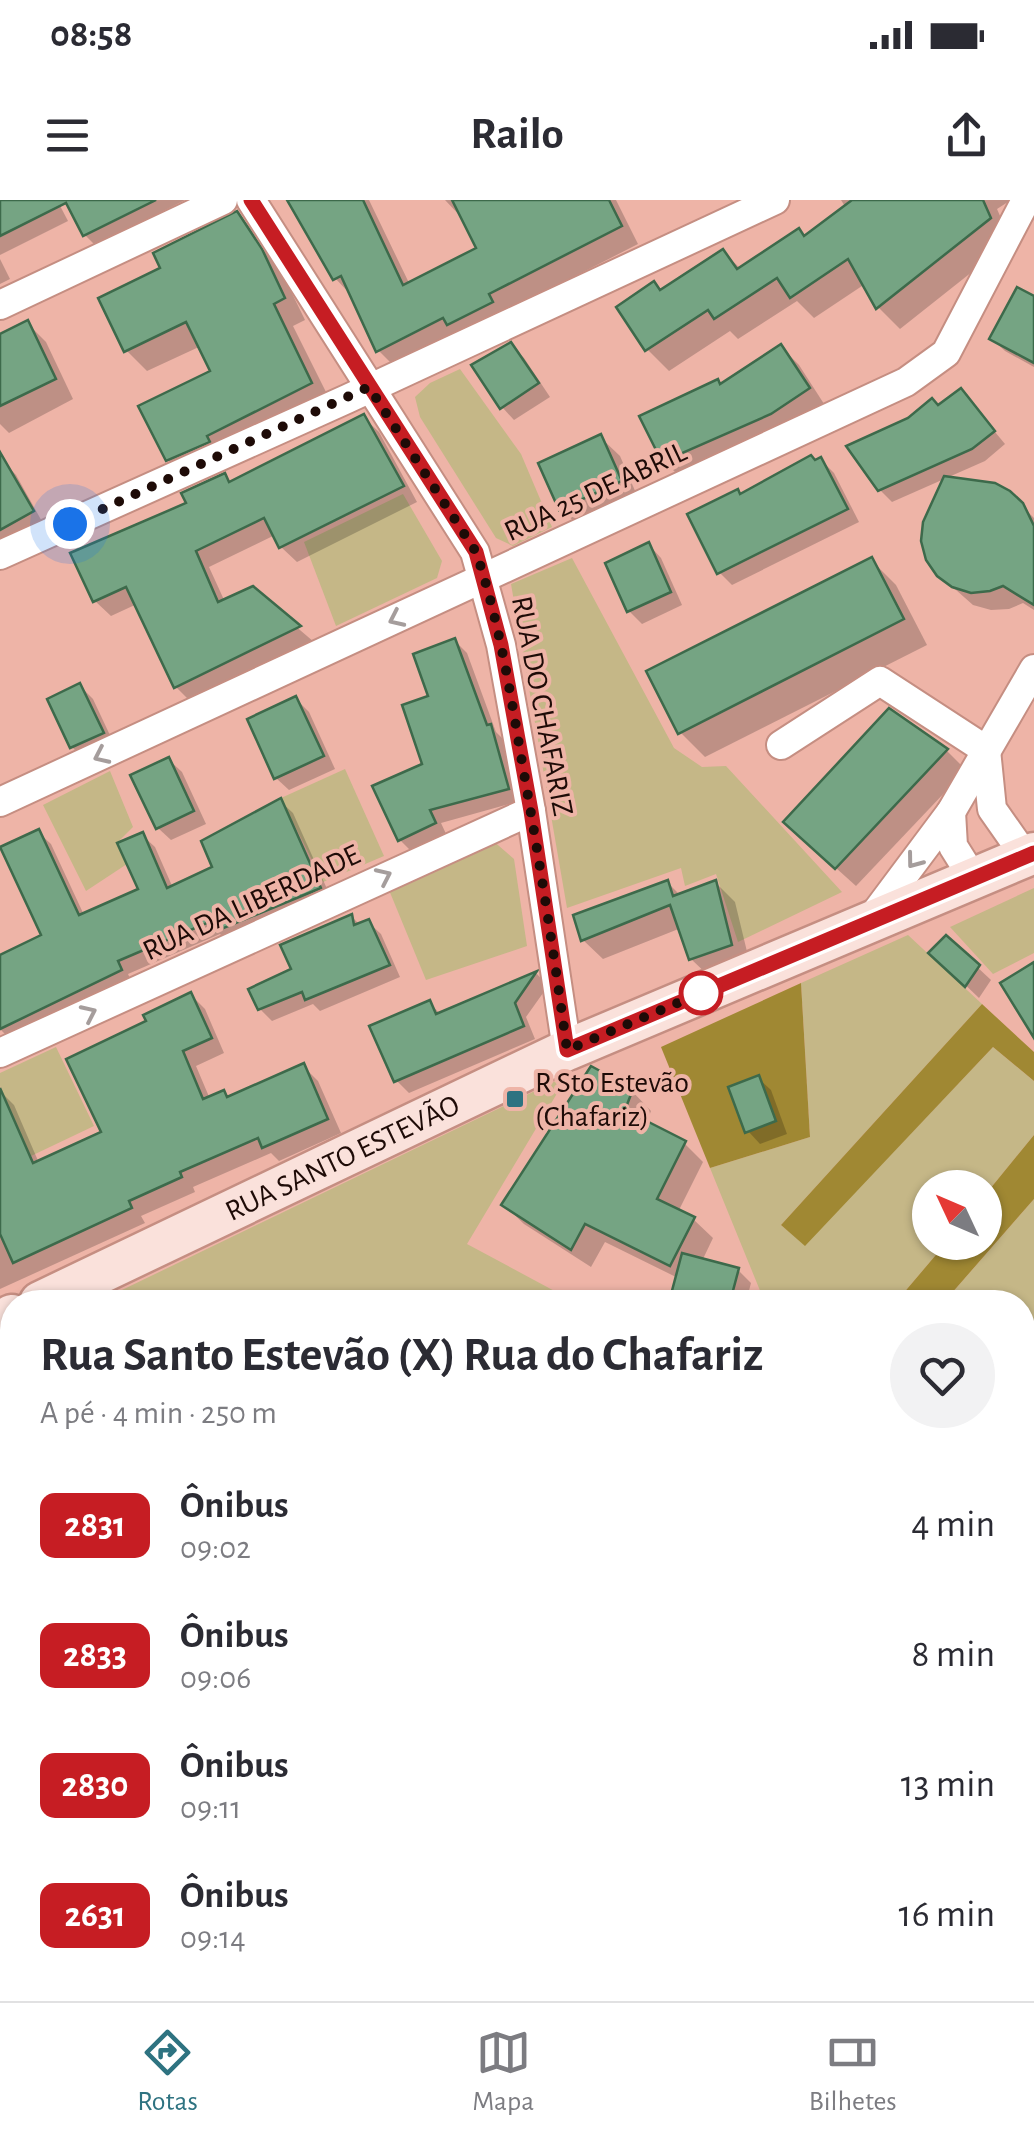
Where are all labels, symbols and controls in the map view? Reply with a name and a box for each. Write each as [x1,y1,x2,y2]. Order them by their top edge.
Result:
text: 08:58 [50,16,132,54]
icon: menu [40,108,95,163]
icon: share [939,108,994,163]
text: Railo [470,112,564,157]
street label: RUA 25 DE ABRIL [500,436,692,547]
your location [45,499,95,549]
street label: RUA DO CHAFARIZ [506,594,578,819]
one-way arrow [388,607,406,627]
one-way arrow [93,743,111,763]
street label: RUA DA LIBERDADE [138,839,365,966]
one-way arrow [909,850,926,868]
one-way arrow [374,869,392,889]
unlabelled marker [680,972,722,1014]
one-way arrow [78,1005,96,1025]
place label: R Sto Estevão (Chafariz) [535,1068,689,1132]
marker: R Sto Estevão (Chafariz) [504,1088,526,1110]
street label: RUA SANTO ESTEVÃO [221,1090,464,1227]
north arrow [912,1170,1002,1260]
map controls [912,1170,1002,1260]
button: heart [890,1323,995,1428]
text: Rua Santo Estevão (X) Rua do Chafariz [40,1332,763,1380]
text: A pé · 4 min · 250 m [40,1397,277,1429]
text: Ônibus [180,1487,289,1525]
text: 4 min [911,1506,995,1544]
text: 2831 [64,1508,126,1543]
text: 09:02 [180,1532,251,1564]
text: Ônibus [180,1617,289,1655]
text: 8 min [912,1636,995,1674]
text: 2833 [63,1638,127,1673]
text: 09:06 [180,1662,251,1694]
text: Ônibus [180,1747,289,1785]
text: 13 min [901,1766,995,1804]
text: 2830 [61,1768,129,1803]
text: 09:11 [180,1792,241,1824]
text: Ônibus [180,1877,289,1915]
text: 16 min [899,1896,995,1934]
text: 2631 [64,1898,126,1933]
text: 09:14 [180,1922,246,1954]
tab: Rotas [137,2025,198,2119]
tab: Mapa [472,2025,534,2119]
tab: Bilhetes [809,2025,897,2119]

